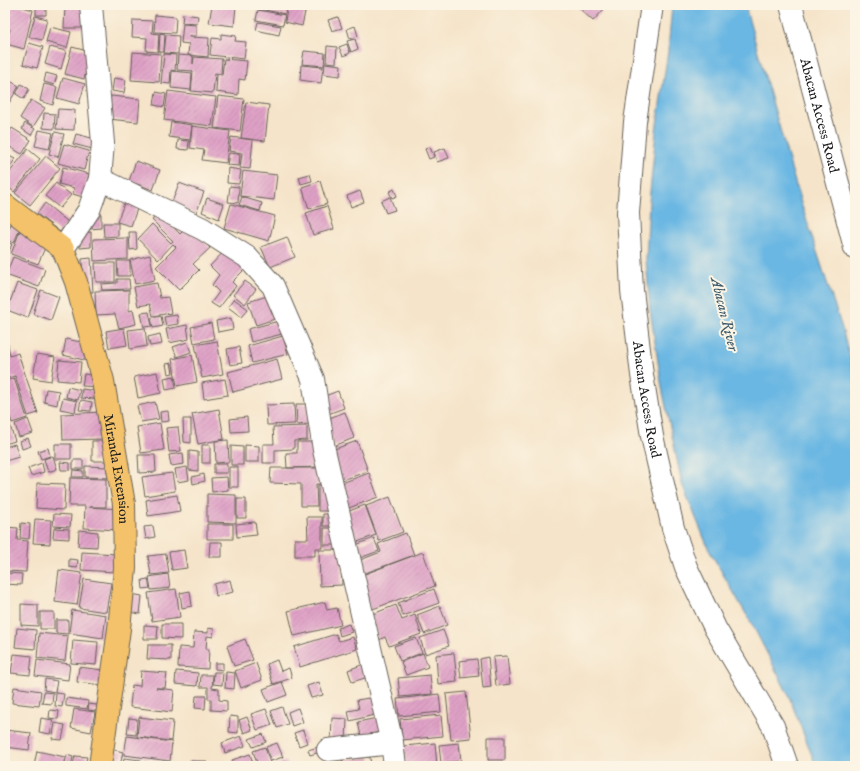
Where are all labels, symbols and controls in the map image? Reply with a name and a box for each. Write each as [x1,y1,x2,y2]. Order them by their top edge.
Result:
street label: Abacan Access Road [795,55,843,175]
water label: Abacan River [706,273,743,354]
street label: Abacan Access Road [628,339,665,460]
street label: Miranda Extension [99,413,132,525]

